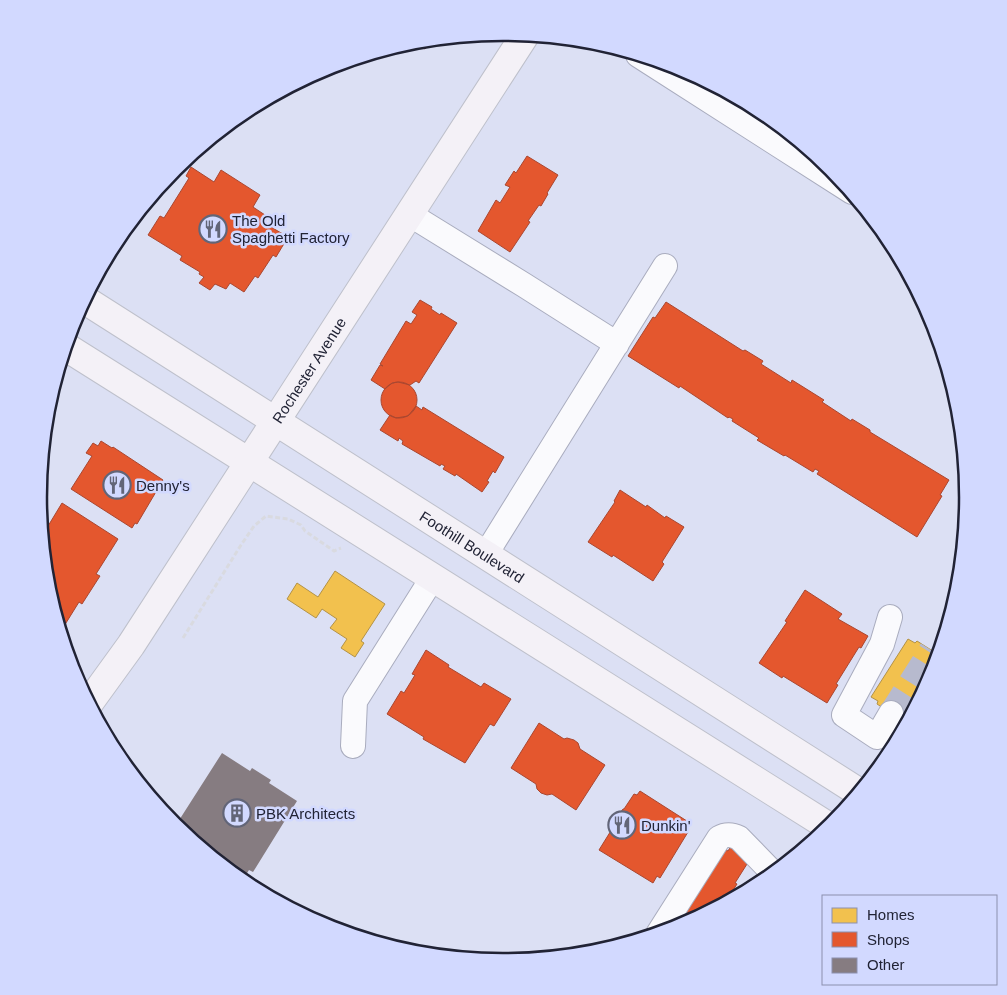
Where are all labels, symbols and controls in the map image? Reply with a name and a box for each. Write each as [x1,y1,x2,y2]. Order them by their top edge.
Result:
place label: The Old Spaghetti Factory [232,212,350,246]
restaurant icon: The Old Spaghetti Factory [198,214,228,244]
street label: Rochester Avenue [268,314,349,426]
restaurant icon: Denny's [102,470,132,500]
place label: Denny's [136,477,190,494]
street label: Foothill Boulevard [417,507,528,586]
building icon: PBK Architects [222,798,252,828]
place label: PBK Architects [256,805,355,822]
restaurant icon: Dunkin' [607,810,637,840]
place label: Dunkin' [641,817,691,834]
legend [822,895,997,985]
text: Homes [867,906,915,923]
text: Shops [867,931,910,948]
text: Other [867,956,905,973]

